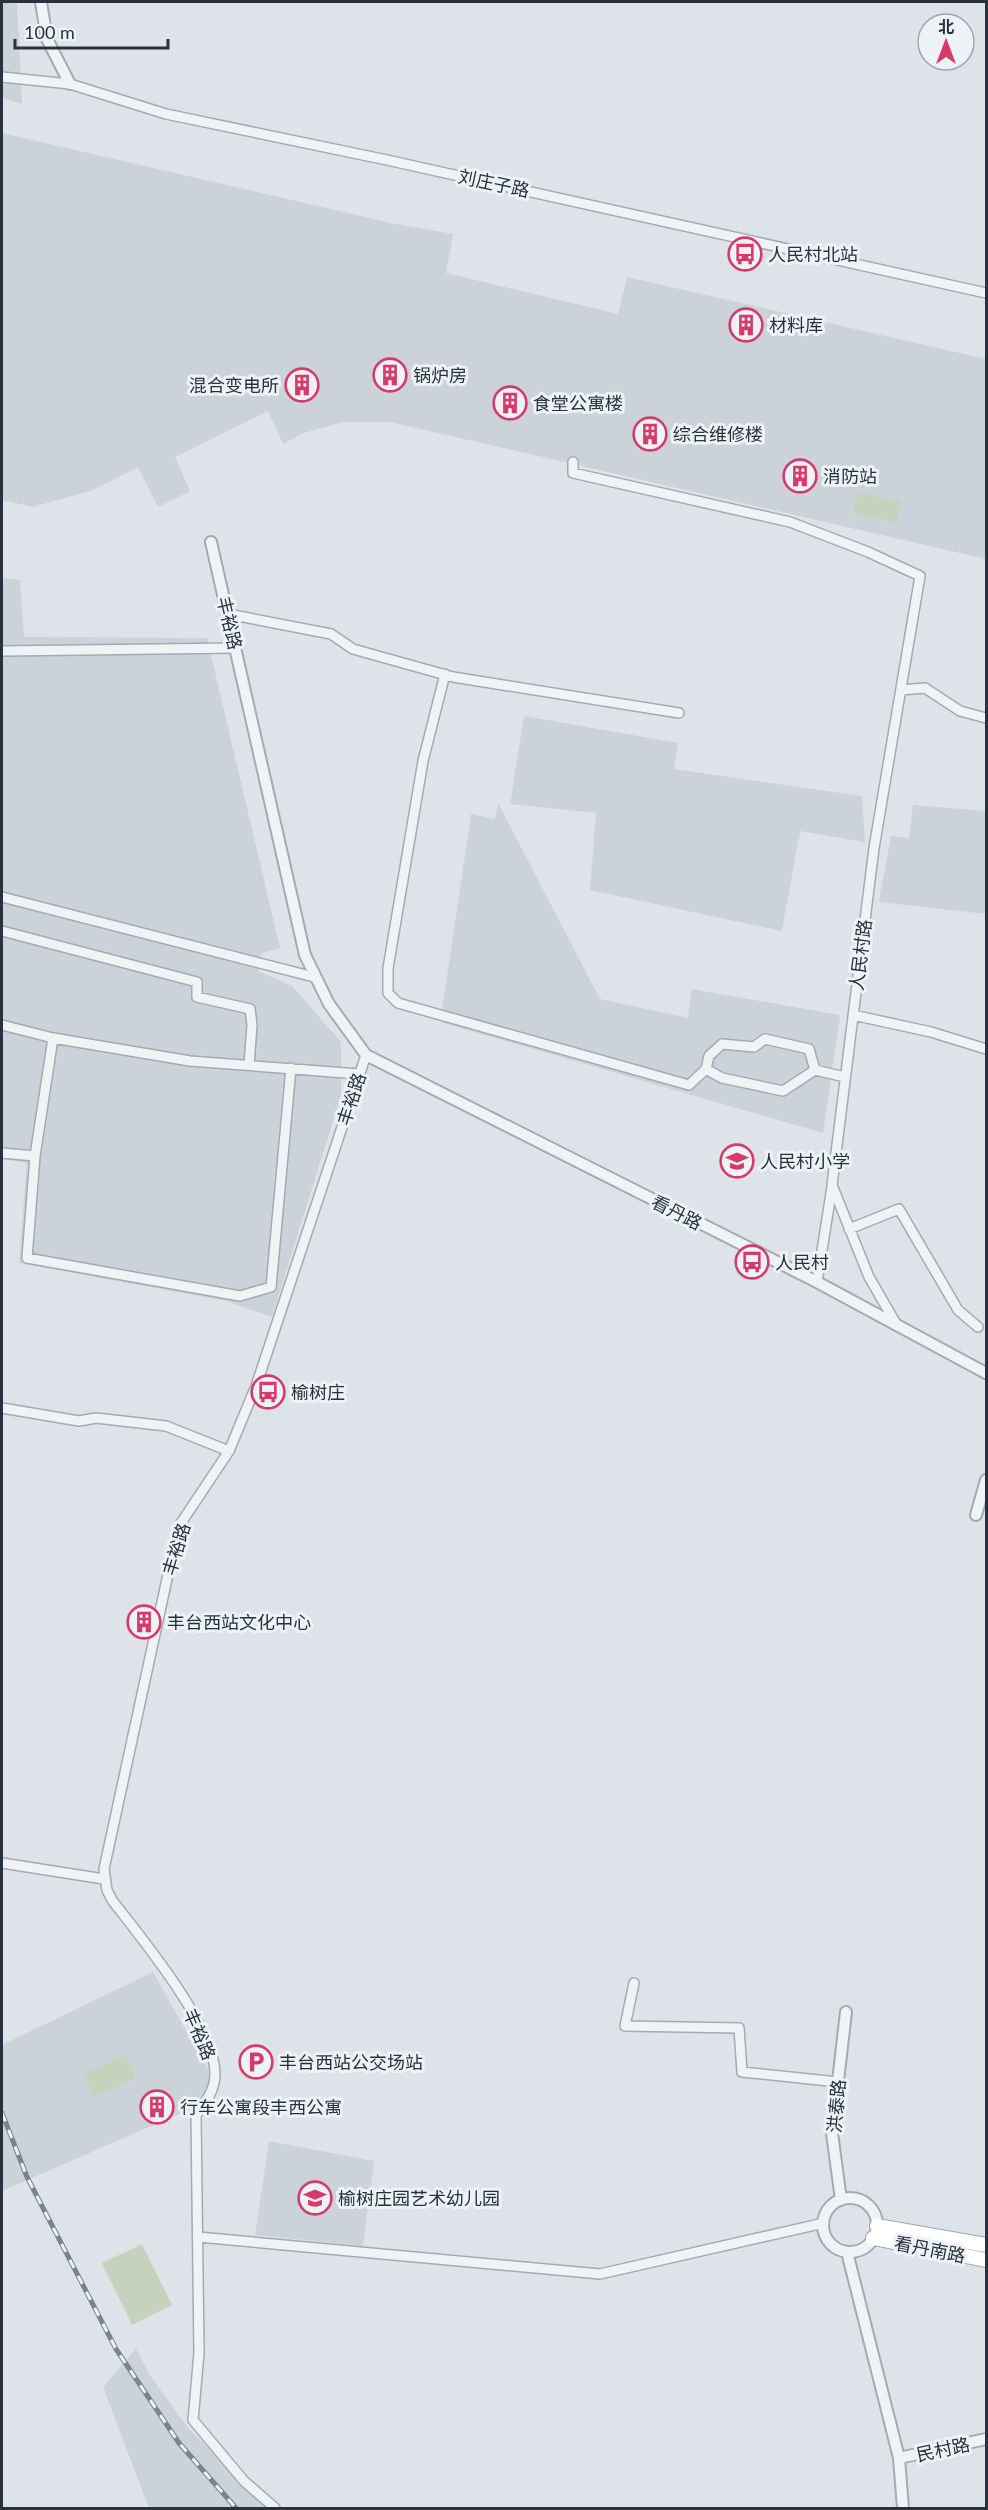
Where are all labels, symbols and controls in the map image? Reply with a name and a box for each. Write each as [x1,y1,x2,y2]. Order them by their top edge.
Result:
scale bar [15,12,168,50]
north arrow [916,12,976,72]
text: 北 [938,17,954,36]
text: 100 m [24,21,75,43]
street label: 刘庄子路 [456,165,532,201]
bus stop icon: 人民村北站 [727,236,763,272]
place label: 人民村北站 [768,243,858,265]
building icon: 材料库 [728,307,764,343]
place label: 材料库 [769,314,823,336]
building icon: 锅炉房 [372,357,408,393]
place label: 锅炉房 [413,364,467,386]
building icon: 混合变电所 [284,367,320,403]
place label: 混合变电所 [189,374,279,396]
building icon: 食堂公寓楼 [492,385,528,421]
place label: 食堂公寓楼 [533,392,623,414]
building icon: 综合维修楼 [632,416,668,452]
place label: 综合维修楼 [673,423,763,445]
building icon: 消防站 [782,458,818,494]
place label: 消防站 [823,465,877,487]
street label: 丰裕路 [213,594,247,652]
street label: 人民村路 [845,918,875,992]
street label: 丰裕路 [332,1070,370,1128]
school or university icon: 人民村小学 [719,1143,755,1179]
place label: 人民村小学 [760,1150,850,1172]
street label: 看丹路 [648,1190,706,1234]
bus stop icon: 人民村 [734,1244,770,1280]
place label: 人民村 [775,1251,829,1273]
bus stop icon: 榆树庄 [250,1374,286,1410]
place label: 榆树庄 [291,1381,345,1403]
street label: 丰裕路 [158,1520,194,1578]
building icon: 丰台西站文化中心 [126,1604,162,1640]
place label: 丰台西站文化中心 [167,1611,311,1633]
street label: 丰裕路 [179,2005,221,2063]
parking icon: 丰台西站公交场站 [238,2044,274,2080]
place label: 丰台西站公交场站 [279,2051,423,2073]
street label: 洪泰路 [823,2078,849,2134]
building icon: 行车公寓段丰西公寓 [139,2089,175,2125]
place label: 行车公寓段丰西公寓 [180,2096,342,2118]
school or university icon: 榆树庄园艺术幼儿园 [297,2180,333,2216]
place label: 榆树庄园艺术幼儿园 [338,2187,500,2209]
street label: 看丹南路 [893,2231,967,2267]
street label: 民村路 [914,2433,972,2465]

